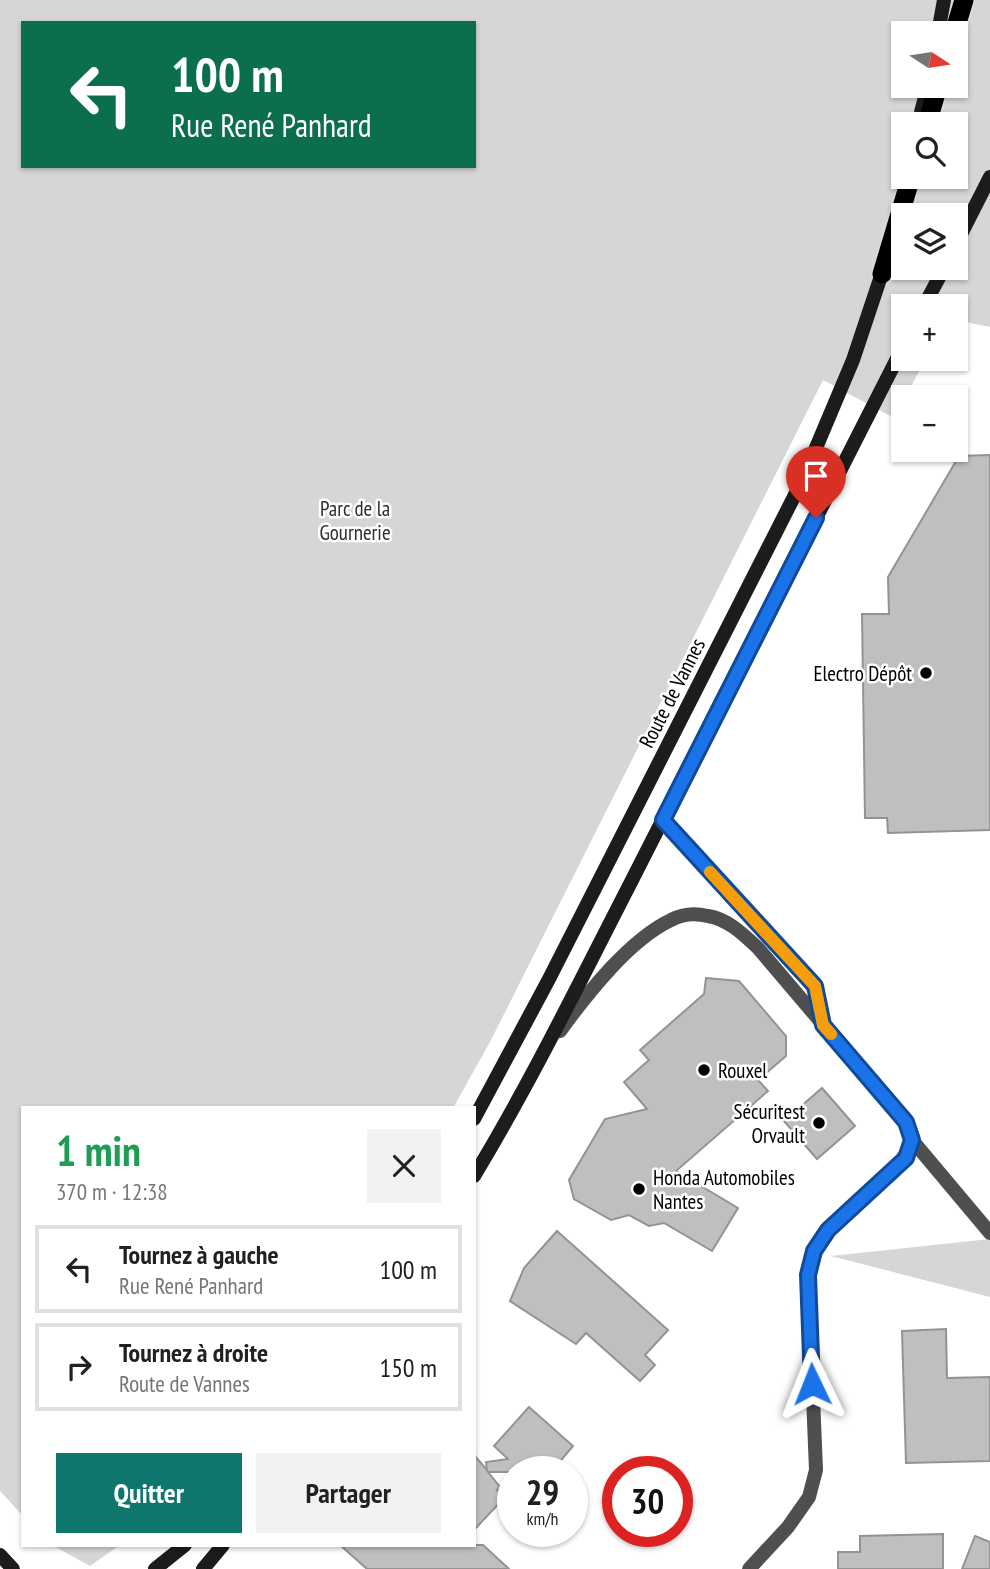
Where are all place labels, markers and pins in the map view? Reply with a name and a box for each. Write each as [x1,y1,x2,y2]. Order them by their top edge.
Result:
pin [786,446,846,518]
place label: Electro Dépôt [813,660,912,687]
marker: Electro Dépôt [918,665,934,681]
place label: Rouxel [718,1057,767,1084]
marker: Rouxel [696,1062,712,1078]
place label: Sécuritest Orvault [733,1098,805,1149]
marker: Sécuritest Orvault [811,1115,827,1131]
place label: Honda Automobiles Nantes [653,1164,795,1215]
marker: Honda Automobiles Nantes [631,1181,647,1197]

